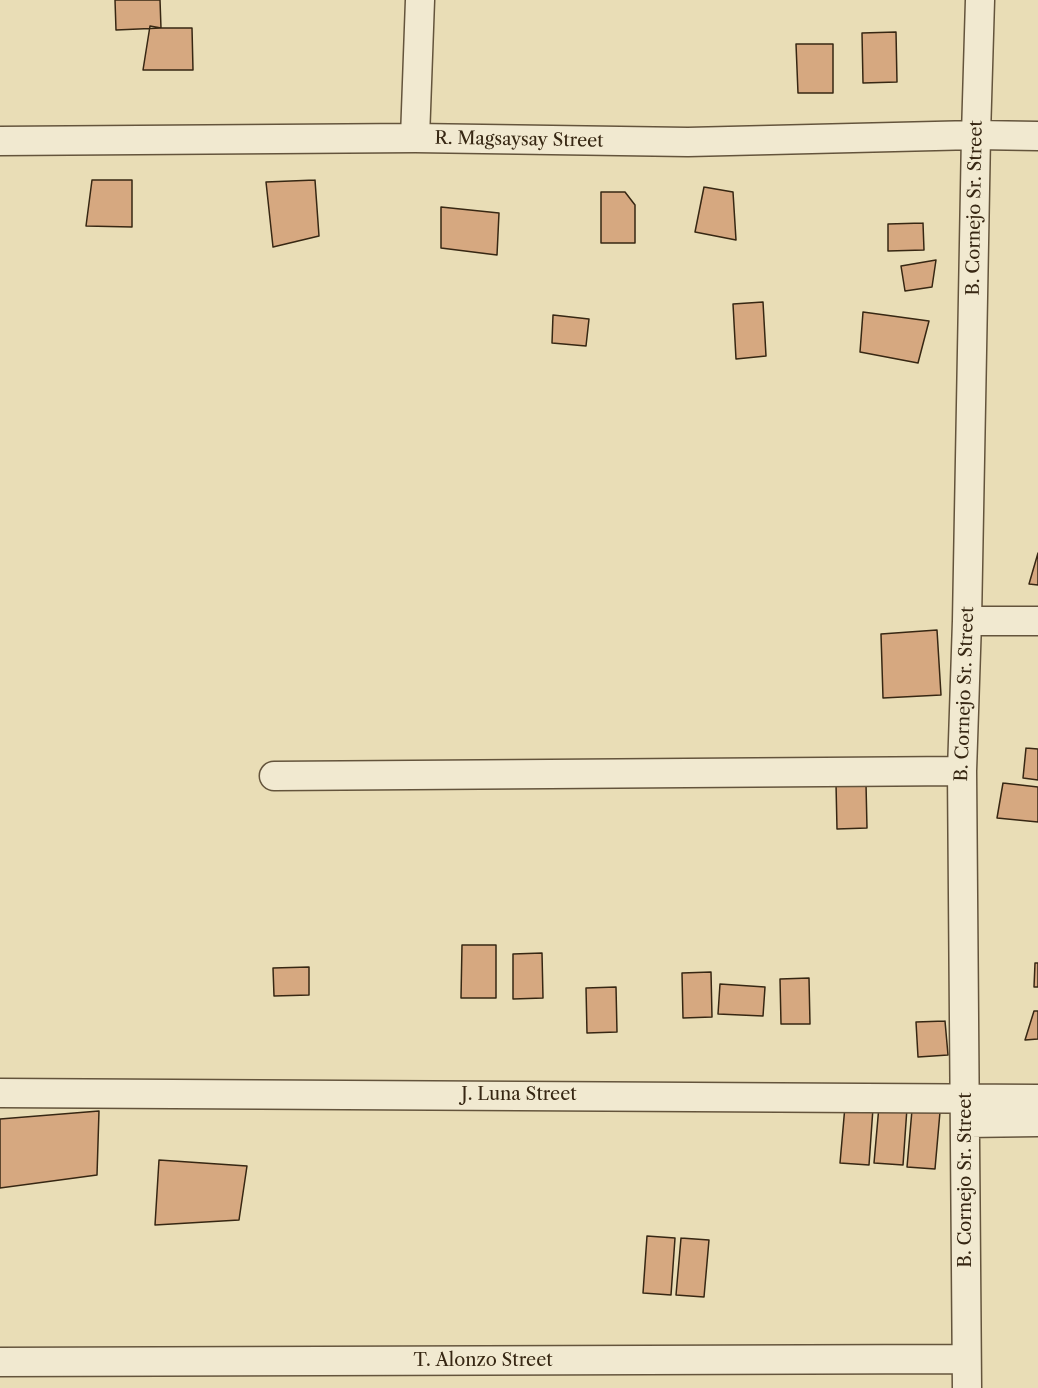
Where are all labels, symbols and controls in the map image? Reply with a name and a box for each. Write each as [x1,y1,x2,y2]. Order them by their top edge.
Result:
street label: B. Cornejo Sr. Street [963,120,987,296]
street label: R. Magsaysay Street [434,128,604,152]
street label: B. Cornejo Sr. Street [951,606,979,782]
street label: J. Luna Street [461,1084,577,1106]
street label: B. Cornejo Sr. Street [955,1092,977,1268]
street label: T. Alonzo Street [413,1350,553,1372]

